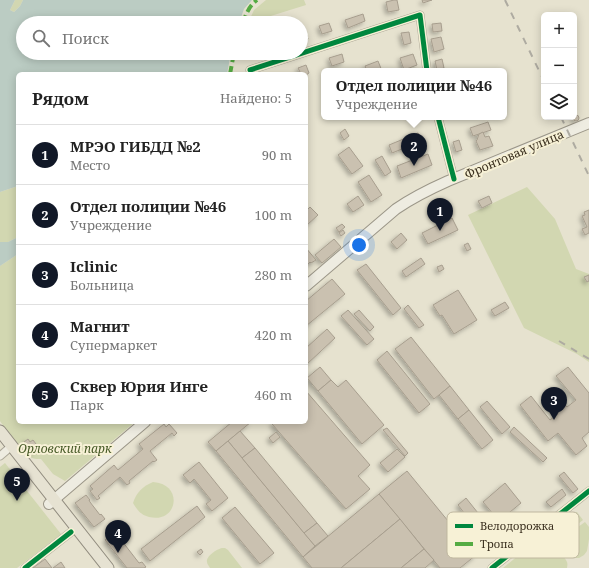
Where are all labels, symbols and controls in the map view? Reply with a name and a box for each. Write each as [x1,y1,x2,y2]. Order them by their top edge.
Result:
map controls [541,12,577,120]
button: + [541,12,577,48]
search box [16,16,308,60]
icon: search [30,27,52,49]
text: Поиск [62,28,109,48]
button: − [541,48,577,84]
popup [321,68,507,120]
text: Отдел полиции №46 [336,75,492,95]
button: layers [541,84,577,120]
text: Рядом [32,87,89,110]
text: Найдено: 5 [220,89,292,107]
text: Учреждение [336,95,418,113]
street label: Фронтовая улица [462,125,567,183]
pin: 2 [401,133,427,166]
text: МРЭО ГИБДД №2 [70,136,201,156]
text: 1 [41,146,49,164]
text: 90 m [262,146,292,164]
text: Место [70,156,110,174]
text: Отдел полиции №46 [70,196,226,216]
pin: 1 [427,198,453,231]
text: 2 [41,206,49,224]
text: 100 m [255,206,292,224]
text: Учреждение [70,216,152,234]
your location [349,235,369,255]
text: Iclinic [70,256,118,276]
text: 3 [41,266,49,284]
text: 280 m [255,266,292,284]
text: Больница [70,276,134,294]
text: Магнит [70,316,130,336]
text: 4 [41,326,49,344]
text: 420 m [255,326,292,344]
text: Супермаркет [70,336,157,354]
text: Сквер Юрия Инге [70,376,208,396]
text: 5 [41,386,49,404]
text: 460 m [255,386,292,404]
pin: 3 [541,387,567,420]
text: Парк [70,396,104,414]
park label: Орловский парк [18,440,113,457]
pin: 5 [4,468,30,501]
legend [447,512,579,558]
text: Велодорожка [480,518,554,533]
pin: 4 [105,520,131,553]
text: Тропа [480,536,514,551]

